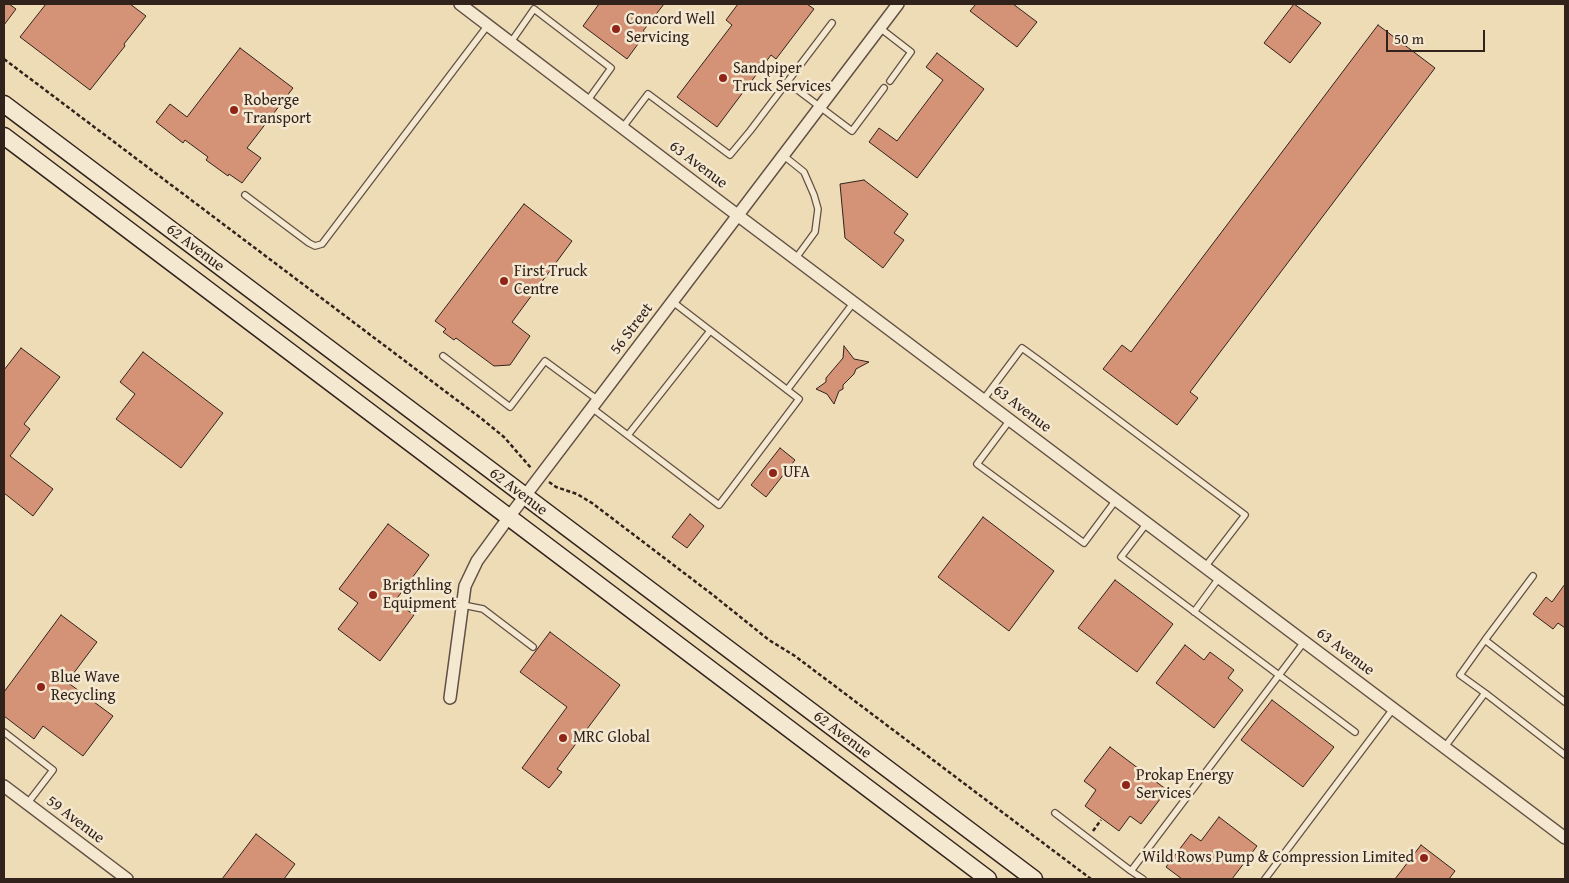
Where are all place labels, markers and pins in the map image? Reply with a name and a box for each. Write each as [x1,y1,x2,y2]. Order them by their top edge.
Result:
place label: Concord Well Servicing [626,10,715,48]
marker: Concord Well Servicing [610,23,622,35]
place label: Sandpiper Truck Services [733,59,831,97]
marker: Sandpiper Truck Services [717,72,729,84]
place label: Roberge Transport [244,91,311,129]
marker: Roberge Transport [228,104,240,116]
place label: First Truck Centre [514,262,588,300]
marker: First Truck Centre [498,275,510,287]
place label: UFA [783,463,810,483]
marker: UFA [767,467,779,479]
place label: Brigthling Equipment [383,576,457,614]
marker: Brigthling Equipment [367,589,379,601]
place label: Blue Wave Recycling [51,668,120,706]
marker: Blue Wave Recycling [35,681,47,693]
place label: MRC Global [573,728,650,748]
marker: MRC Global [557,732,569,744]
place label: Prokap Energy Services [1136,766,1234,804]
marker: Prokap Energy Services [1120,779,1132,791]
place label: Wild Rows Pump & Compression Limited [1142,848,1414,868]
marker: Wild Rows Pump & Compression Limited [1418,852,1430,864]

